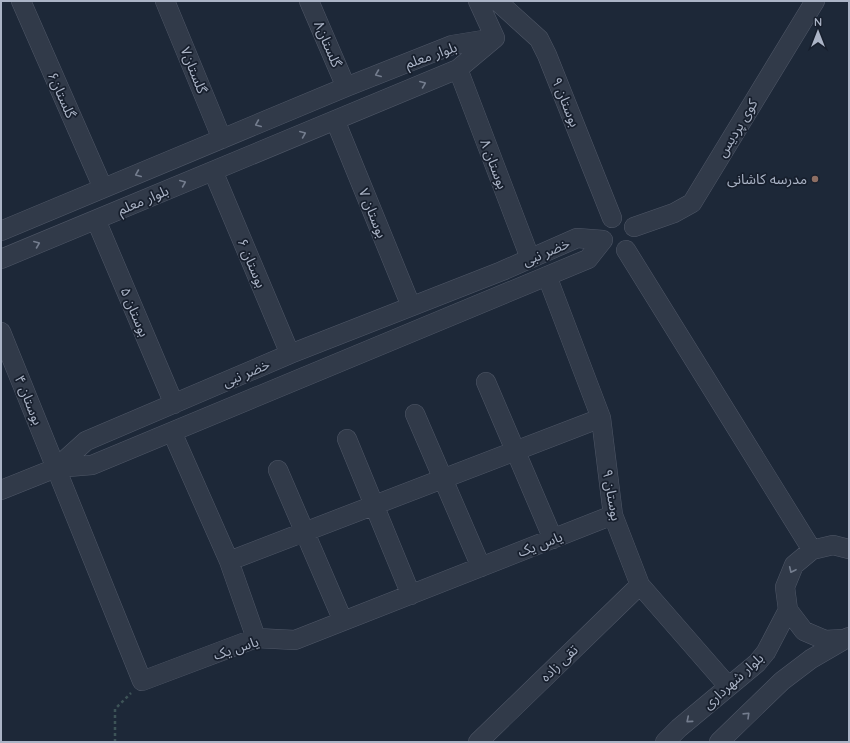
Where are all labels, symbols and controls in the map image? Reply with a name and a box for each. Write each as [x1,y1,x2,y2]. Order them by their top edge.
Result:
north arrow [798,12,838,52]
text: N [814,15,822,29]
street label: گلستان۸ [310,18,346,70]
street label: بلوار معلم [403,38,460,74]
street label: گلستان۷ [177,44,212,96]
street label: گلستان۶ [44,69,80,121]
one-way arrow [375,70,382,78]
street label: بوستان ۹ [548,74,584,130]
one-way arrow [419,81,427,89]
street label: کوی پردیس [713,95,762,161]
one-way arrow [254,119,261,127]
one-way arrow [300,130,307,138]
street label: بوستان ۸ [476,136,512,192]
one-way arrow [135,169,142,177]
place label: مدرسه کاشانی [727,170,807,188]
marker: مدرسه کاشانی [810,174,820,184]
one-way arrow [179,180,186,188]
street label: بلوار معلم [115,181,172,221]
street label: بوستان ۷ [355,185,391,241]
street label: خضر نبی [520,234,572,270]
street label: بوستان ۶ [234,236,271,291]
one-way arrow [33,241,41,249]
street label: بوستان ۵ [117,285,154,340]
street label: خضر نبی [220,355,272,391]
street label: بوستان ۴ [11,372,47,428]
street label: بوستان ۹ [599,468,625,522]
street label: یاس یک [515,527,565,561]
one-way arrow [789,566,797,573]
street label: یاس یک [211,632,261,664]
street label: تقی زاده [536,641,582,685]
street label: بلوار شهرداری [699,649,767,713]
one-way arrow [742,712,750,720]
one-way arrow [686,715,693,722]

